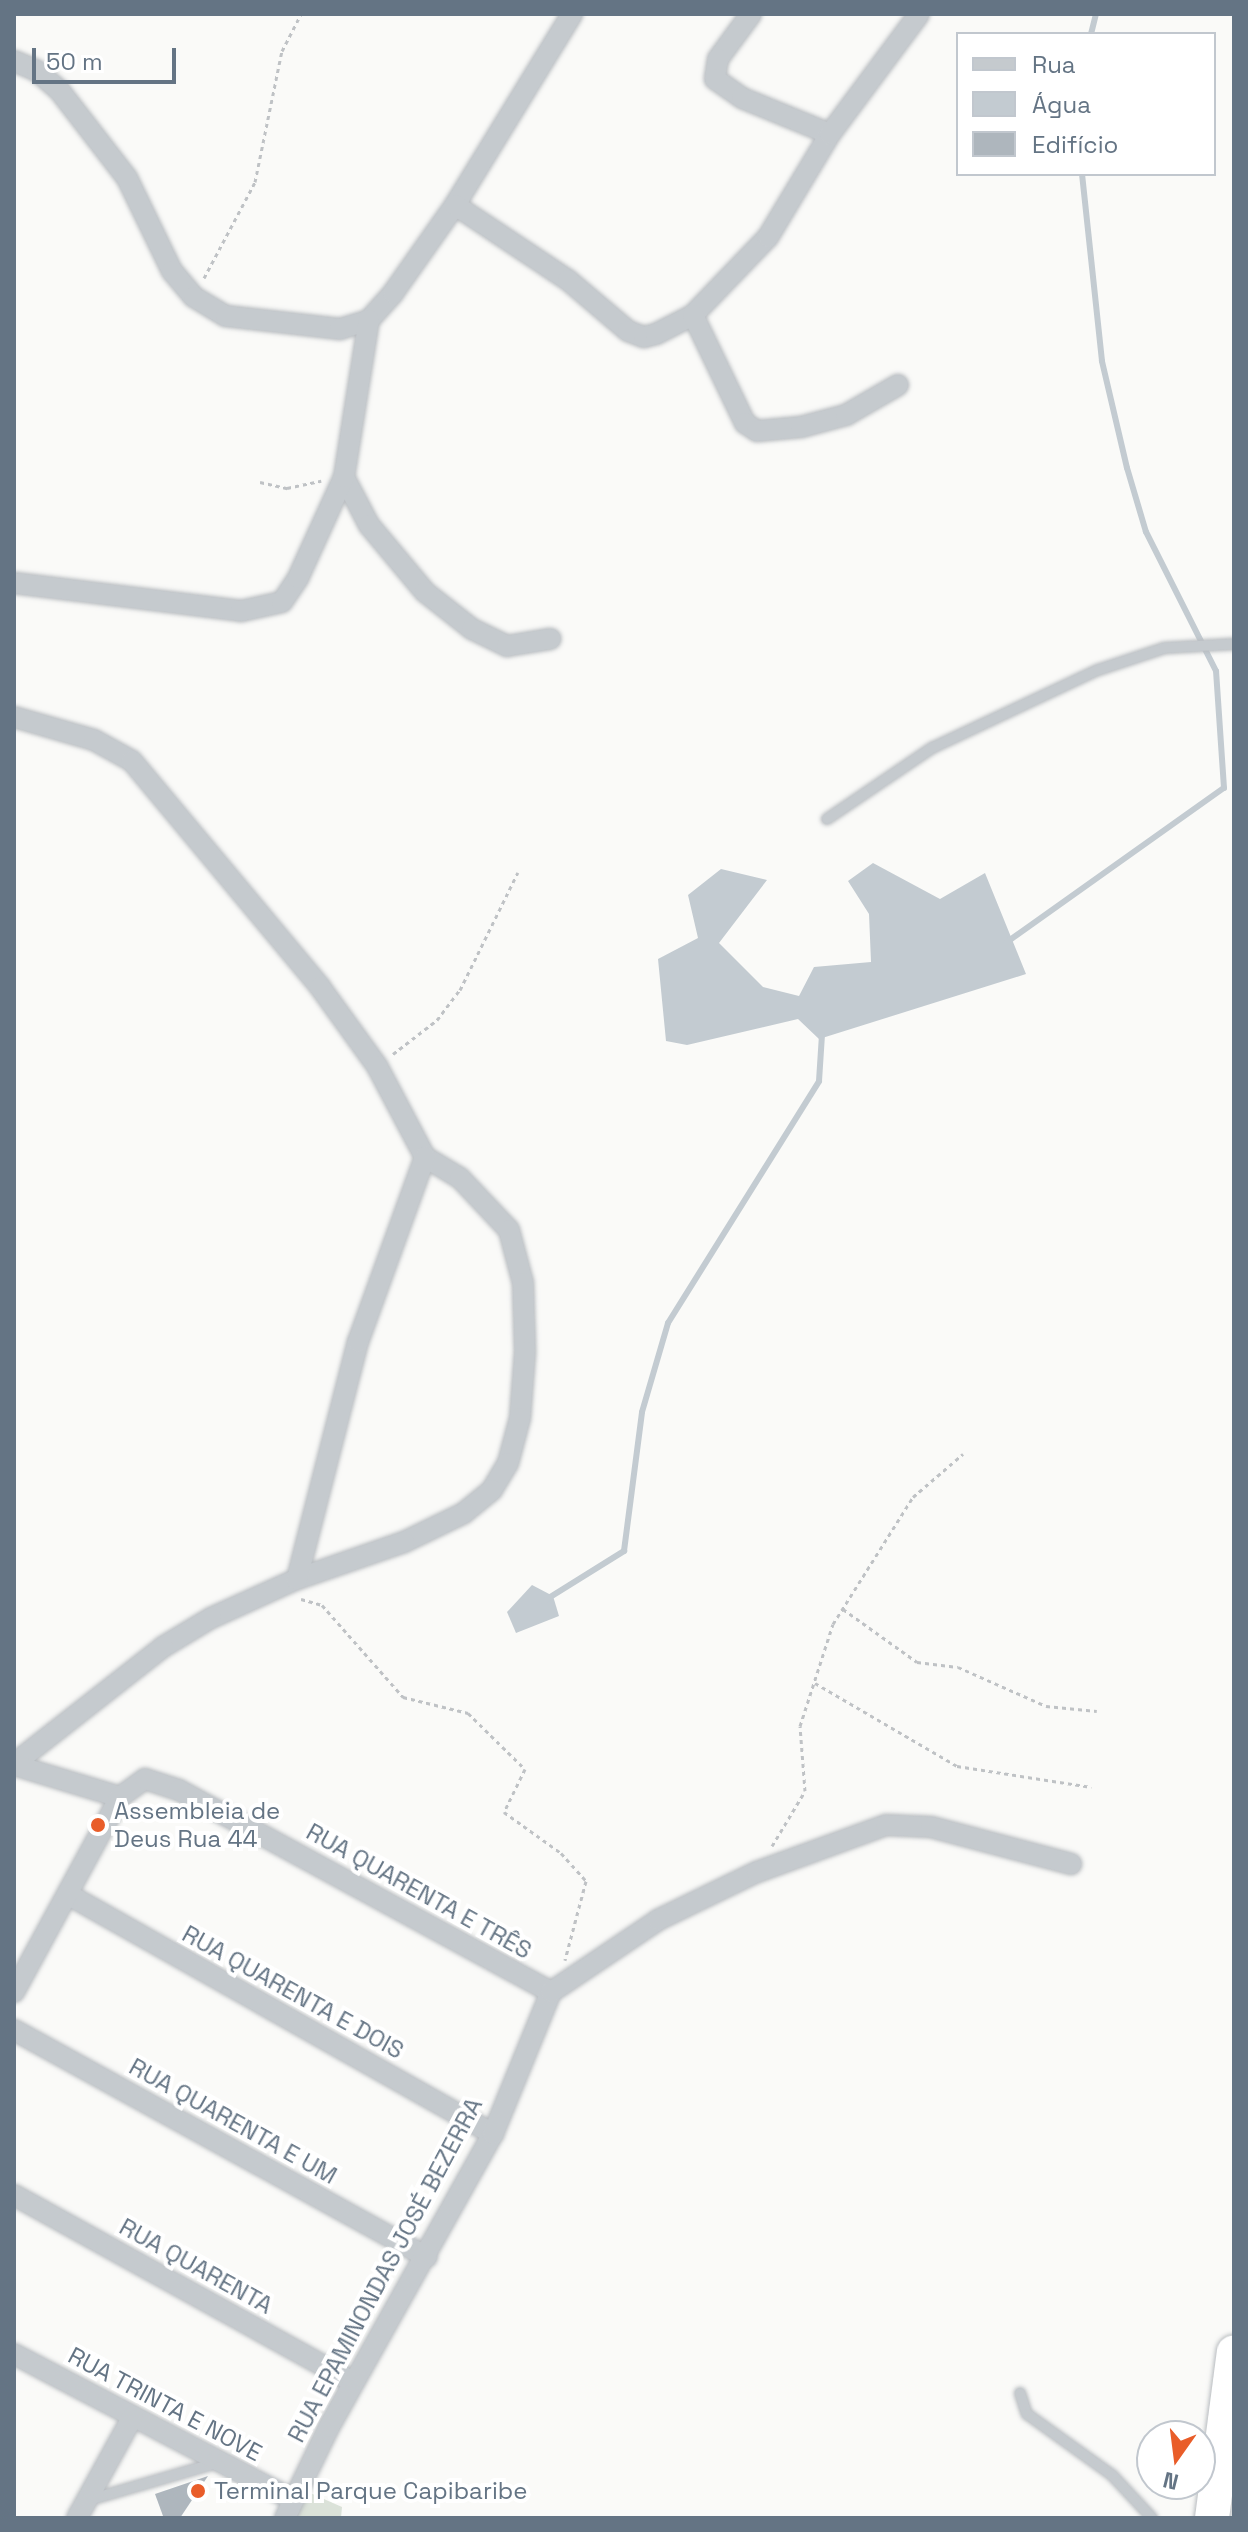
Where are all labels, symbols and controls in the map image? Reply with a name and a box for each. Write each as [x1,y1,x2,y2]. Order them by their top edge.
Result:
scale bar [36,32,180,82]
legend [956,32,1216,176]
text: 50 m [46,46,103,77]
text: Rua [1032,49,1076,80]
text: Água [1032,89,1091,120]
text: Edifício [1032,129,1118,160]
place label: Assembleia de Deus Rua 44 [114,1797,280,1853]
marker: Assembleia de Deus Rua 44 [89,1816,107,1834]
street label: RUA QUARENTA E TRÊS [301,1817,537,1965]
street label: RUA QUARENTA E DOIS [177,1919,409,2065]
street label: RUA QUARENTA E UM [124,2052,342,2190]
street label: RUA EPAMINONDAS JOSÉ BEZERRA [282,2093,488,2447]
street label: RUA QUARENTA [114,2212,278,2320]
street label: RUA TRINTA E NOVE [63,2340,267,2468]
north arrow [1136,2420,1216,2500]
text: N [1160,2466,1181,2497]
place label: Terminal Parque Capibaribe [214,2477,528,2505]
marker: Terminal Parque Capibaribe [189,2482,207,2500]

